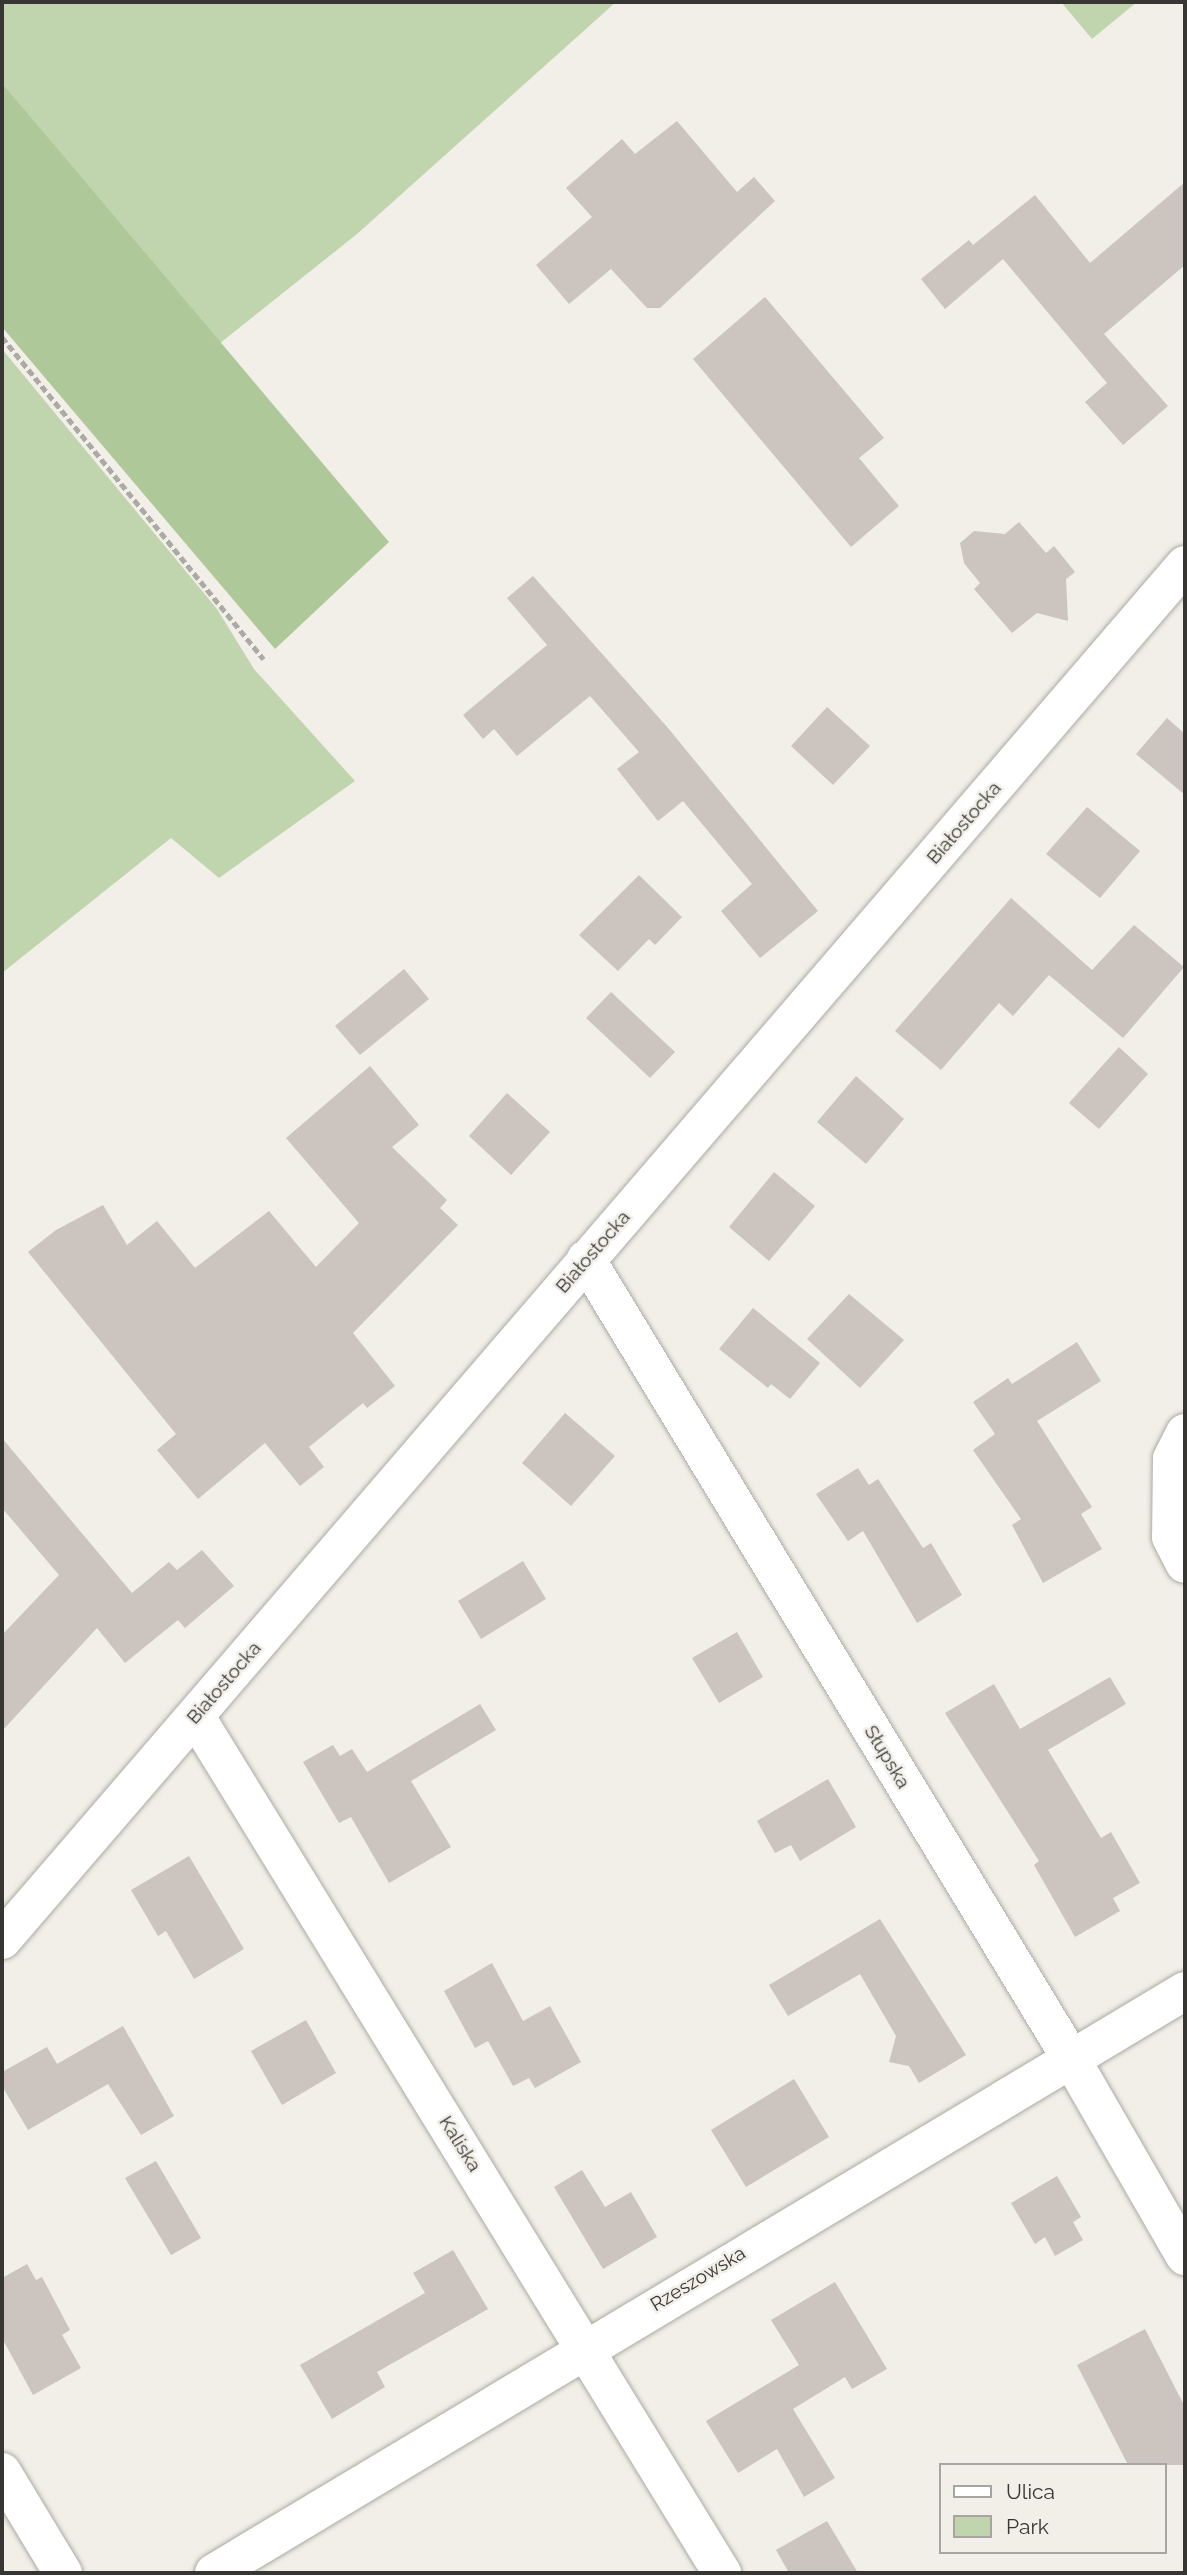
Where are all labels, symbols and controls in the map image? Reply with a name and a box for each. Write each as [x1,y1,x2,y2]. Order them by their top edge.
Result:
street label: Białostocka [922,777,1006,869]
street label: Białostocka [551,1206,635,1298]
street label: Białostocka [182,1637,266,1729]
street label: Słupska [859,1721,915,1793]
street label: Kaliska [434,2112,486,2176]
street label: Rzeszowska [646,2242,750,2316]
legend [939,2463,1166,2554]
text: Ulica [1006,2479,1055,2504]
text: Park [1006,2514,1049,2539]

